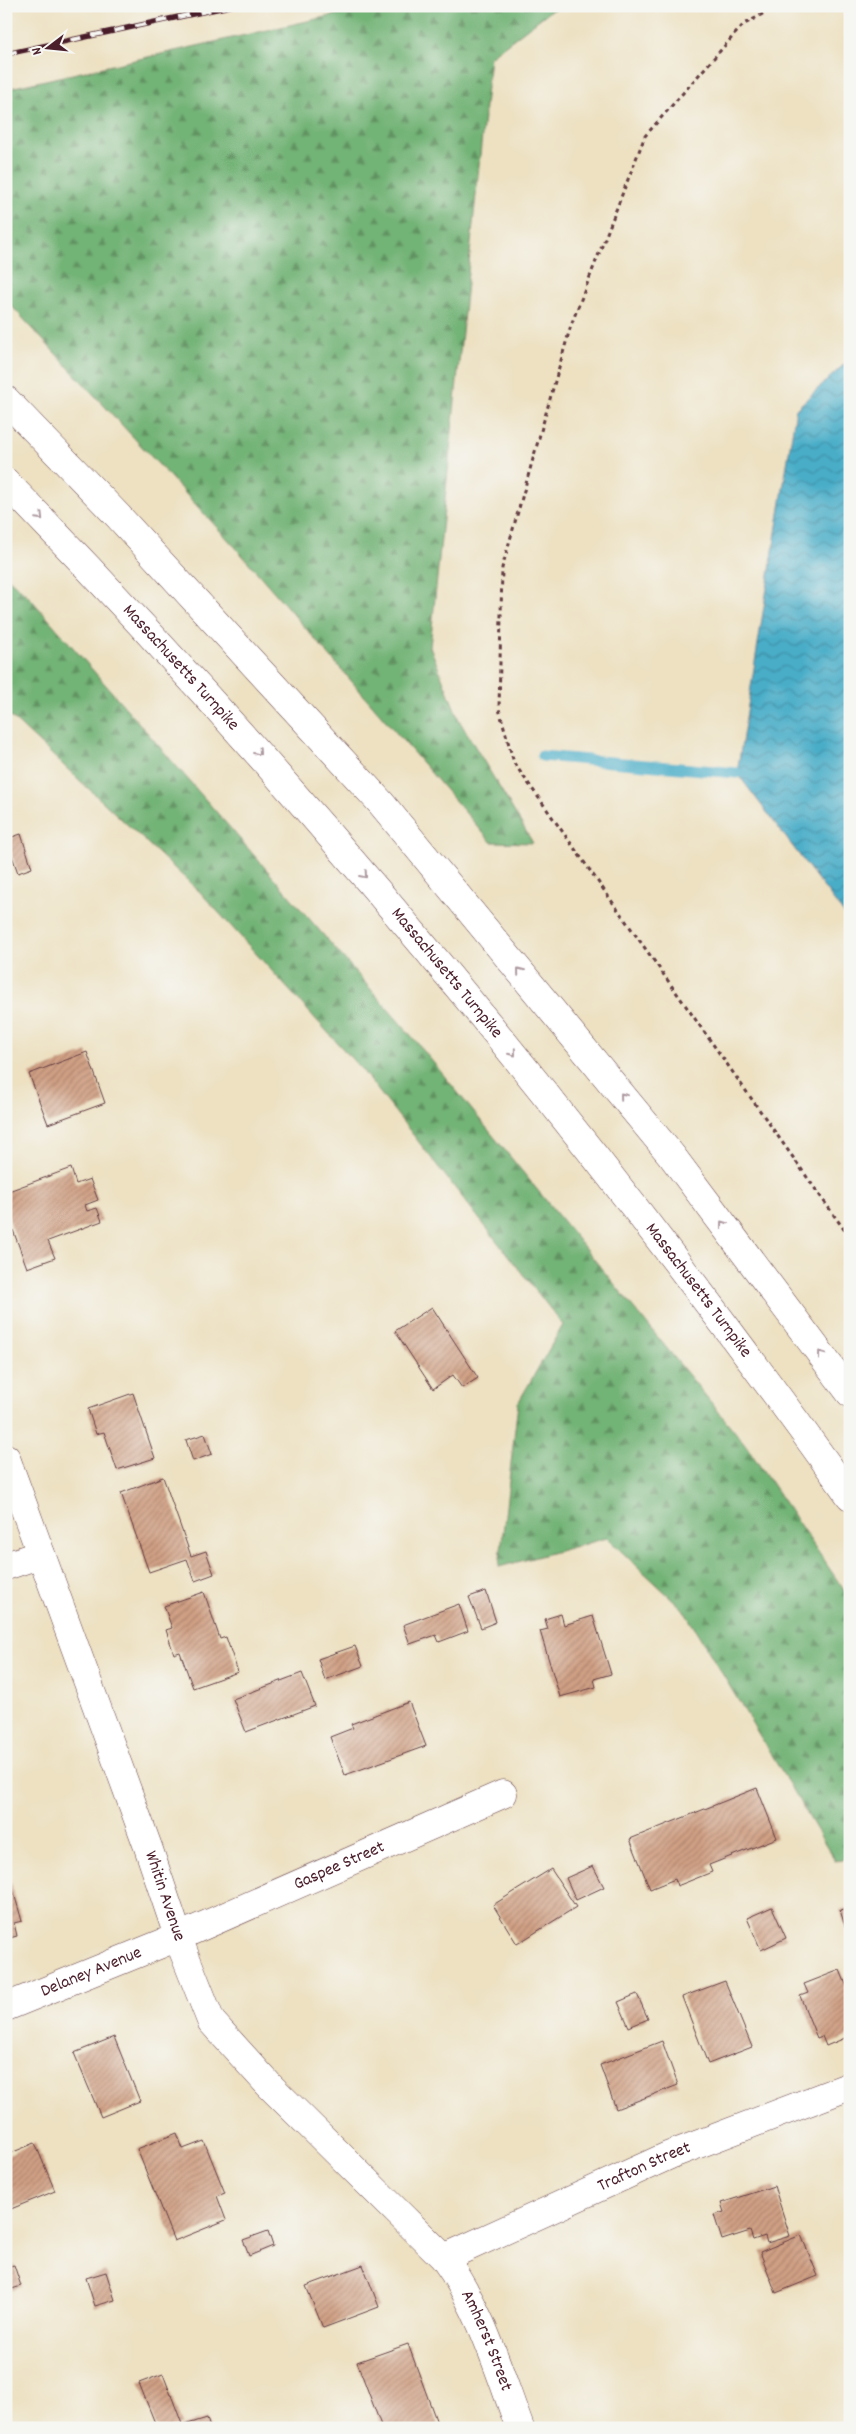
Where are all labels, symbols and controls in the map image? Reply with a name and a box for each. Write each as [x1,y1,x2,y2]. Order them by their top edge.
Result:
north arrow [22,22,72,72]
text: N [27,45,48,57]
one-way arrow [34,512,43,521]
street label: Massachusetts Turnpike [116,599,245,737]
one-way arrow [252,746,261,755]
one-way arrow [359,869,368,878]
street label: Massachusetts Turnpike [385,902,508,1044]
one-way arrow [517,968,525,977]
one-way arrow [508,1047,516,1056]
one-way arrow [619,1093,628,1102]
street label: Massachusetts Turnpike [639,1218,757,1363]
one-way arrow [720,1220,729,1230]
one-way arrow [818,1351,826,1360]
street label: Gaspee Street [290,1835,389,1897]
street label: Whitin Avenue [138,1848,191,1945]
street label: Delaney Avenue [37,1941,146,2004]
street label: Trafton Street [594,2136,695,2199]
street label: Amherst Street [454,2286,518,2395]

